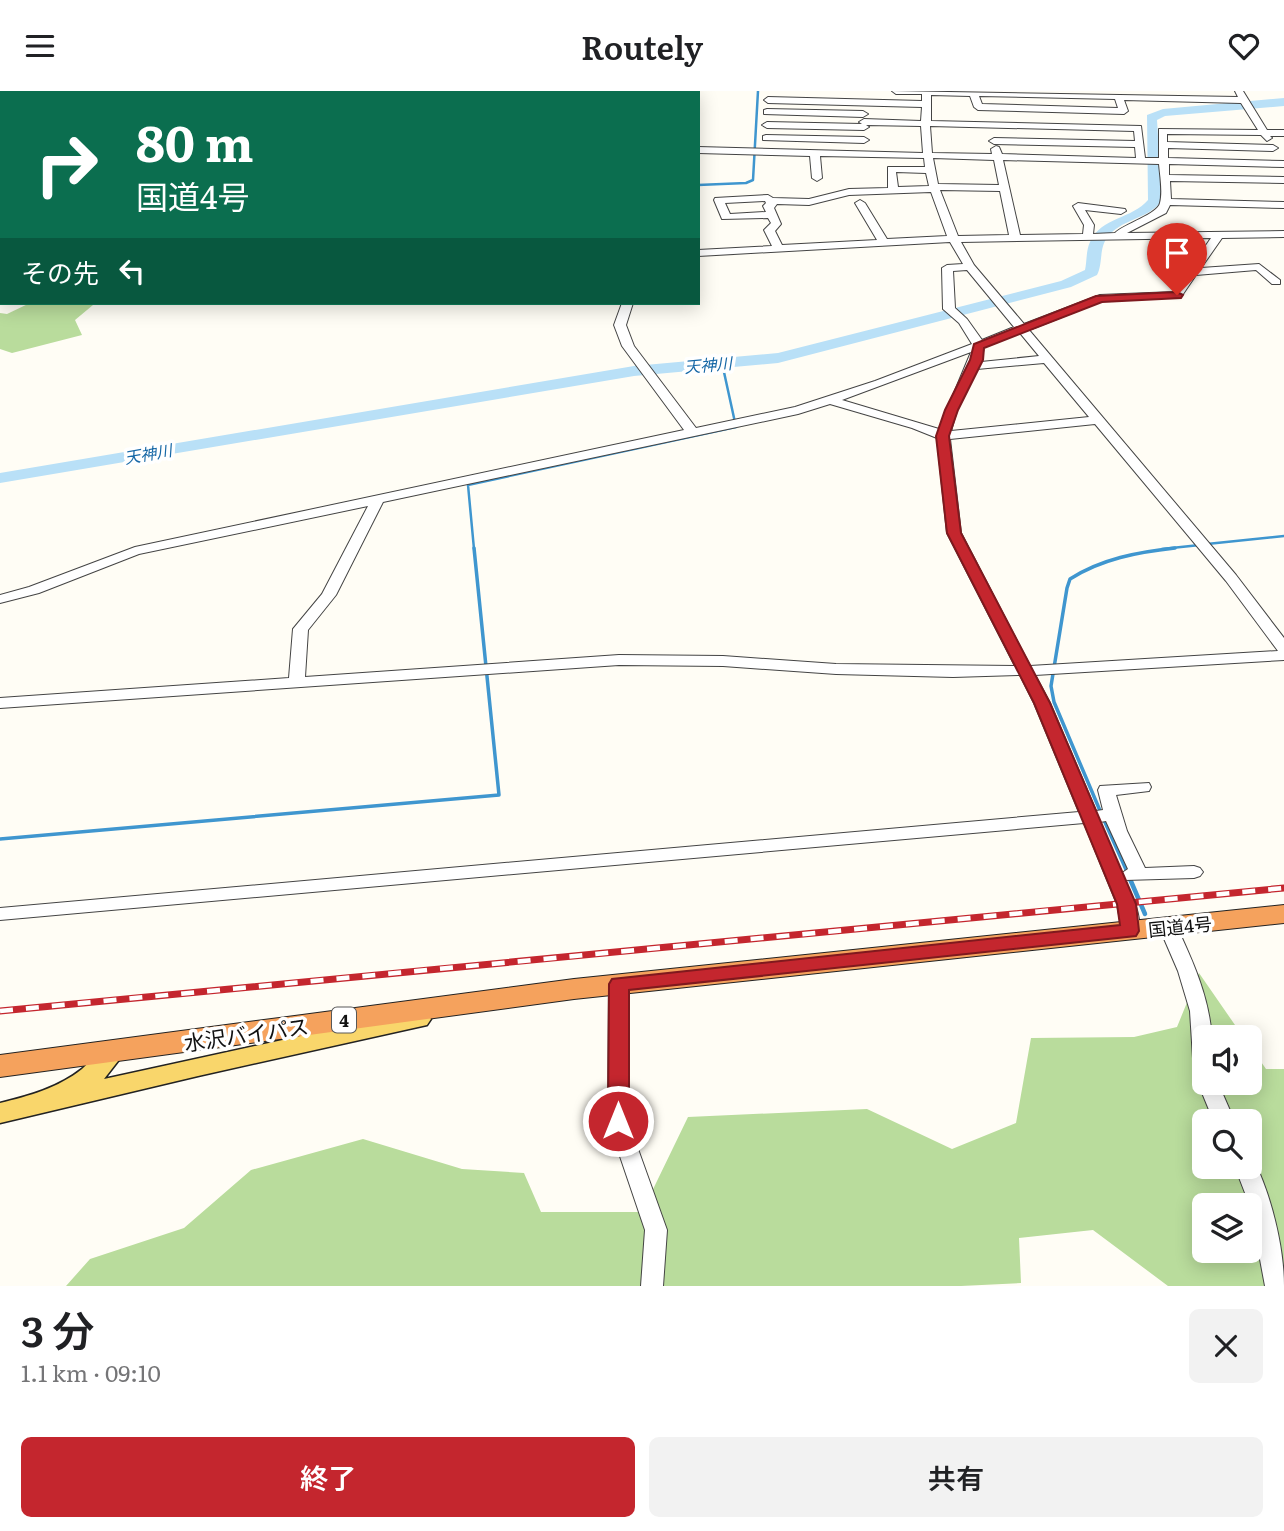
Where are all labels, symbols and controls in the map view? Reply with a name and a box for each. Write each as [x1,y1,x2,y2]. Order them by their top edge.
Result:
text: Routely [581,22,703,70]
icon: menu [21,27,59,65]
icon: heart [1225,27,1263,65]
text: 80 m [136,104,254,177]
icon: right [21,119,112,210]
text: 国道4号 [136,171,250,219]
pin [1147,223,1207,295]
icon: arrive [1158,234,1196,272]
text: その先 [21,252,99,291]
icon: left [113,252,151,290]
water label: 天神川 [683,350,735,378]
water label: 天神川 [122,437,176,469]
street label: 国道4号 [1147,909,1213,943]
road number: 4 [332,1008,356,1033]
street label: 水沢バイパス [182,1009,310,1057]
map controls [1192,1025,1262,1263]
button: sound [1192,1025,1262,1095]
position arrow [581,1084,655,1158]
button: search [1192,1109,1262,1179]
button: layers [1192,1193,1262,1263]
text: 3 分 [21,1298,95,1360]
button: close [1189,1309,1263,1383]
text: 1.1 km · 09:10 [21,1355,161,1389]
button: 終了 [21,1437,635,1517]
button: 共有 [649,1437,1263,1517]

